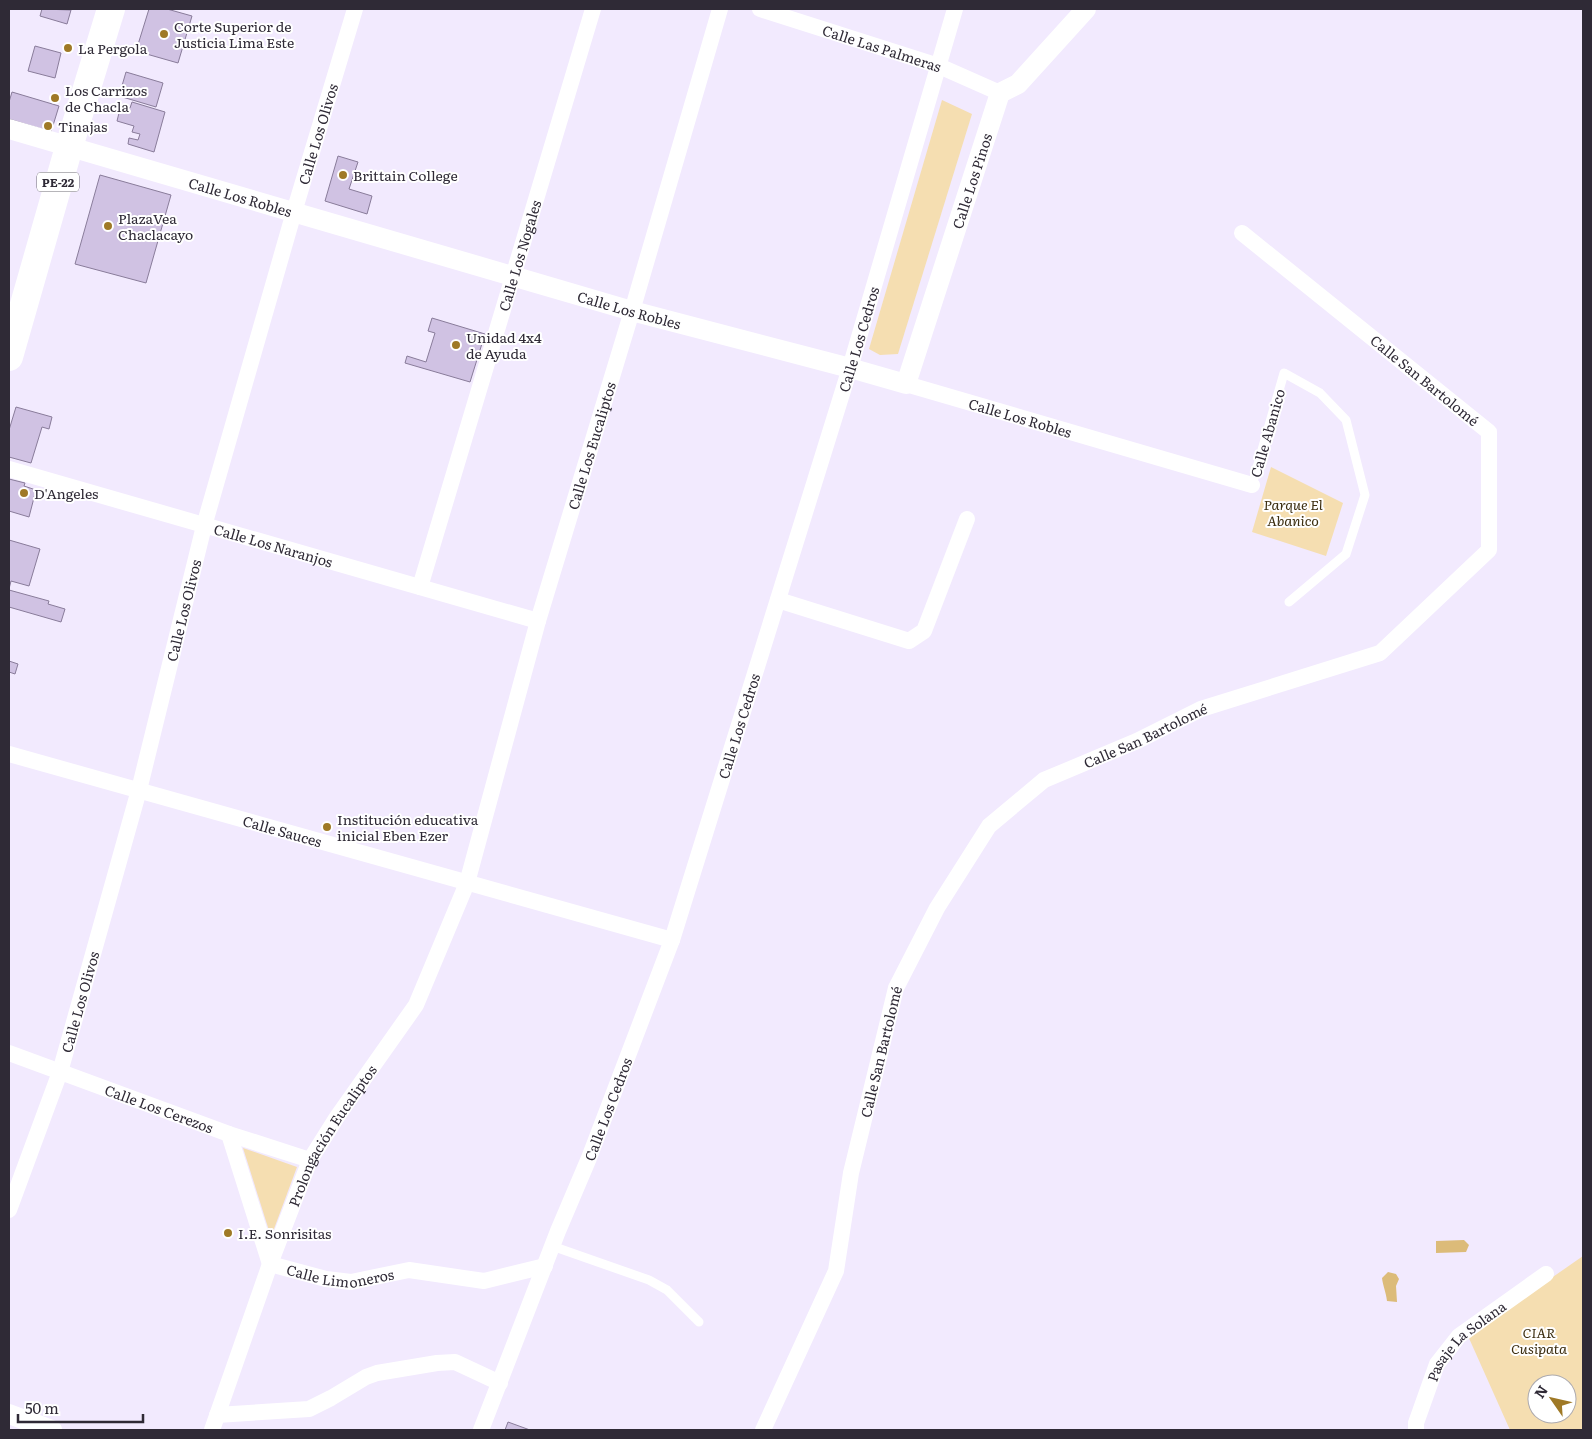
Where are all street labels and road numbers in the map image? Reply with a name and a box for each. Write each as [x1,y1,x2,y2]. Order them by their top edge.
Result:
street label: Calle Las Palmeras [820,20,944,76]
street label: Calle Los Olivos [293,81,342,187]
street label: Calle Los Pinos [947,131,996,231]
road number: PE-22 [37,172,79,192]
street label: Calle Los Robles [186,172,294,221]
street label: Calle Los Nogales [493,198,545,313]
street label: Calle Los Cedros [833,284,883,394]
street label: Calle Los Robles [575,286,683,333]
street label: Calle San Bartolomé [1366,330,1484,430]
street label: Calle Los Eucaliptos [562,379,620,512]
street label: Calle Abanico [1245,386,1289,480]
street label: Calle Los Robles [966,393,1074,442]
street label: Calle Los Naranjos [212,518,335,572]
street label: Calle Los Olivos [161,557,205,663]
street label: Calle Los Cedros [713,671,764,781]
street label: Calle San Bartolomé [1080,698,1209,772]
street label: Calle Sauces [241,810,324,851]
street label: Calle Los Olivos [56,949,103,1055]
street label: Calle San Bartolomé [855,984,906,1119]
street label: Calle Los Cedros [579,1055,636,1164]
street label: Prolongación Eucaliptos [283,1061,381,1209]
street label: Calle Los Cerezos [102,1079,216,1137]
street label: Calle Limoneros [284,1259,395,1292]
street label: Pasaje La Solana [1422,1296,1510,1384]

